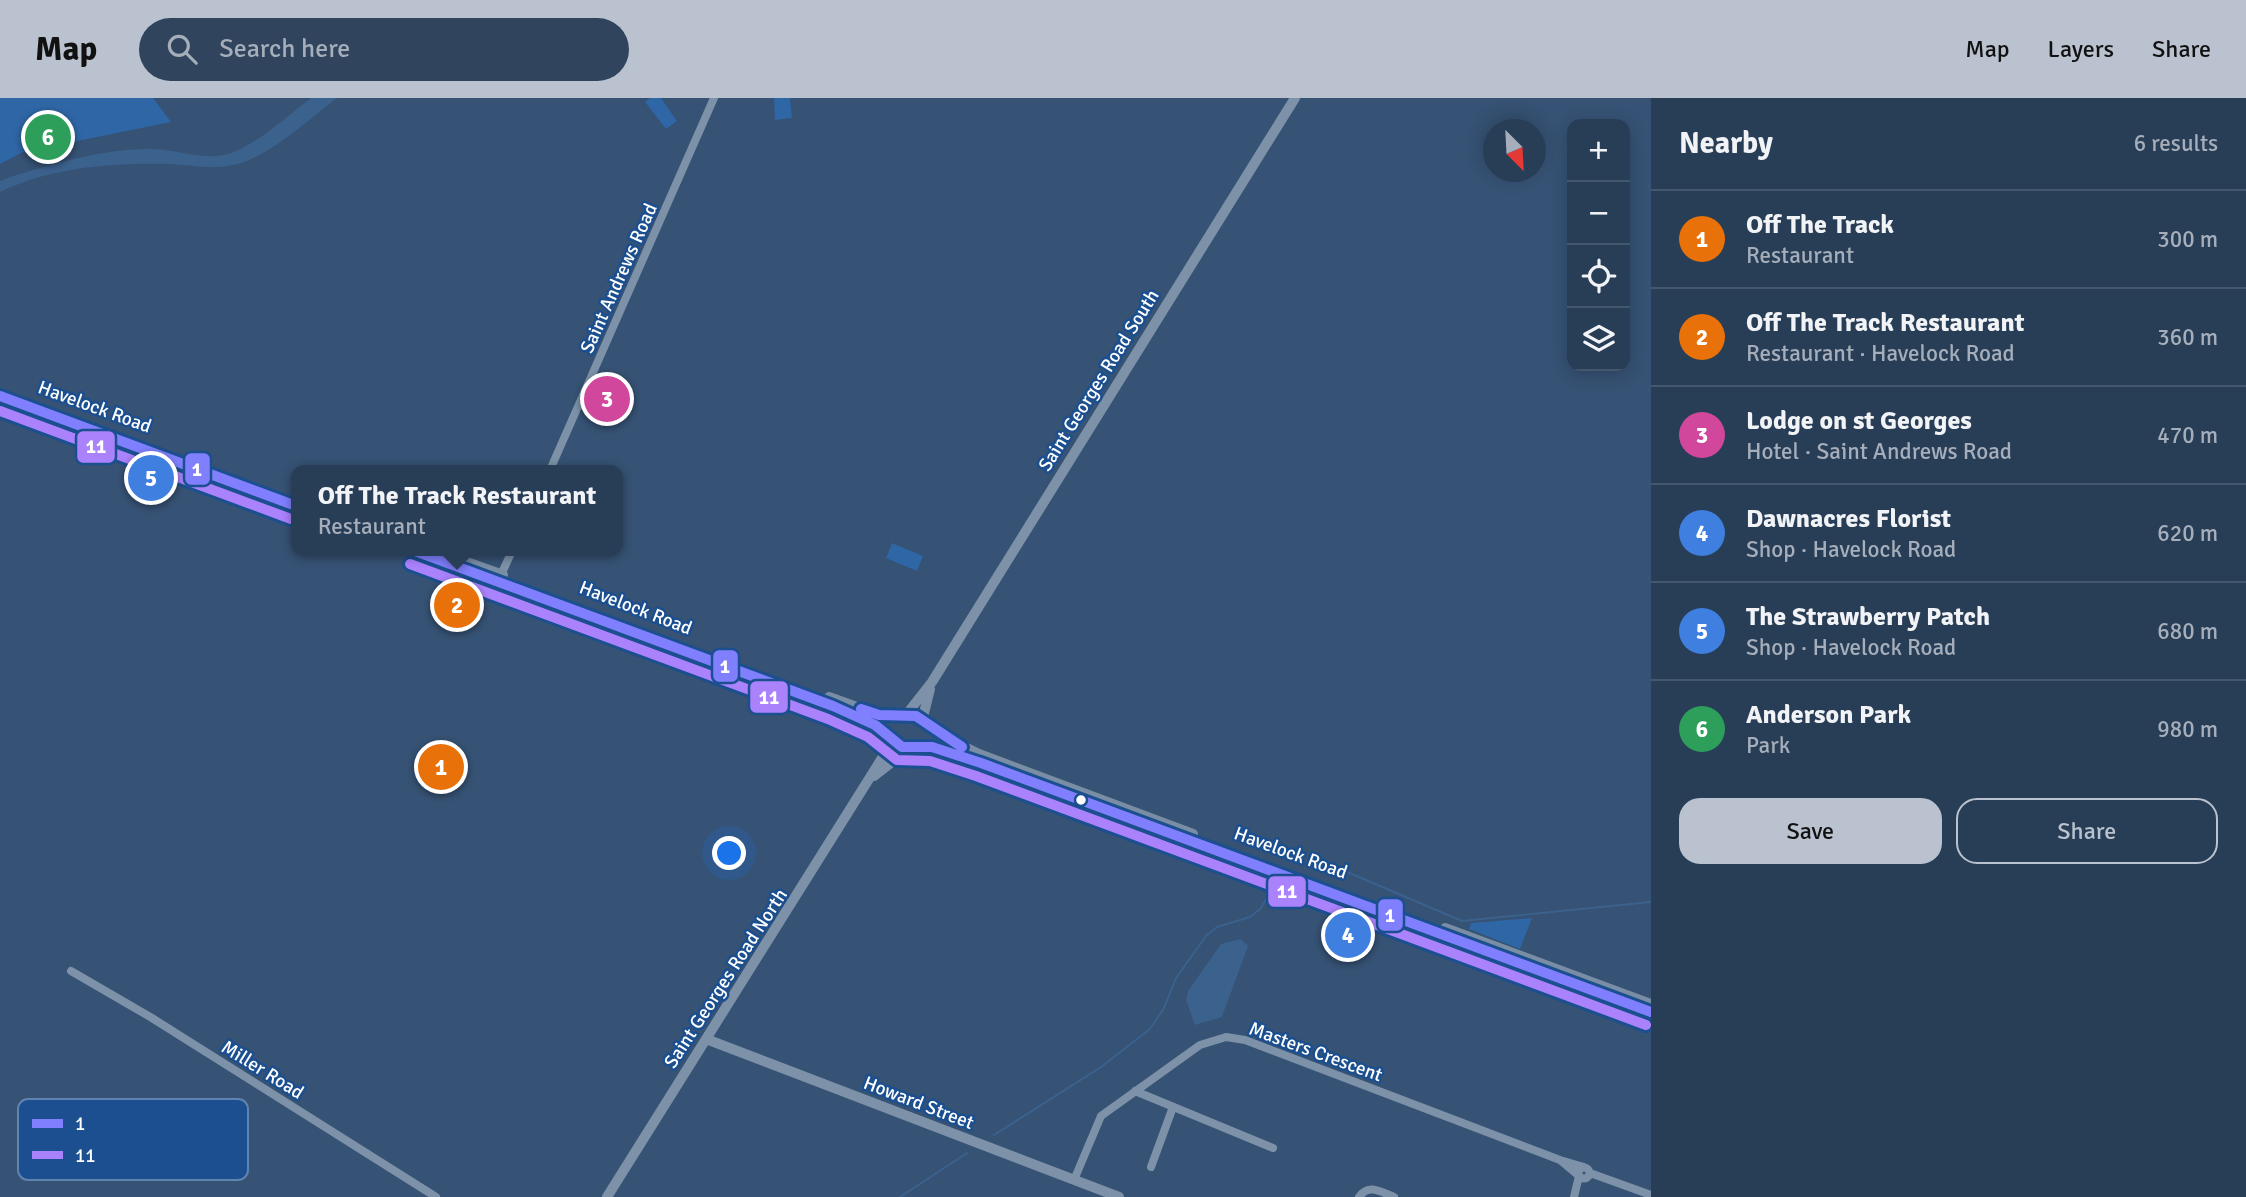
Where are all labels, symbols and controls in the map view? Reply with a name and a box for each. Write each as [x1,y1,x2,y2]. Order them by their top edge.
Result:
search box [139,18,629,81]
text: Map [35,29,97,70]
icon: search [163,30,201,68]
text: Search here [219,33,350,65]
text: Map [1965,34,2010,64]
text: Layers [2048,34,2114,64]
text: Share [2152,34,2211,64]
pin: 6 [25,111,71,163]
north arrow [1483,119,1546,182]
map controls [1567,119,1630,371]
button: + [1567,119,1630,182]
text: Nearby [1679,125,1773,162]
text: 6 results [2134,129,2218,158]
button: − [1567,182,1630,245]
street label: Saint Andrews Road [575,200,663,357]
text: Off The Track [1746,209,1894,241]
text: 1 [1696,225,1708,254]
text: 300 m [2157,225,2218,254]
text: Restaurant [1746,241,1854,270]
button: locate [1567,245,1630,308]
street label: Saint Georges Road South [1033,285,1165,476]
text: Off The Track Restaurant [1746,307,2024,339]
button: layers [1567,308,1630,371]
text: 2 [1696,323,1708,352]
text: 360 m [2157,323,2218,352]
text: Restaurant · Havelock Road [1746,339,2015,368]
pin: 3 [584,373,630,425]
street label: Havelock Road [35,375,155,439]
text: Lodge on st Georges [1746,405,1972,437]
text: 3 [1696,421,1708,450]
text: 470 m [2157,421,2218,450]
line badge: 11 [76,430,116,464]
text: 11 [86,435,106,459]
text: Hotel · Saint Andrews Road [1746,437,2012,466]
pin: 5 [128,452,174,504]
line badge: 1 [184,452,211,486]
text: 1 [192,458,202,482]
popup [291,465,623,556]
text: Off The Track Restaurant [318,480,596,512]
text: Dawnacres Florist [1746,503,1951,535]
text: Restaurant [318,512,426,541]
text: 4 [1696,519,1708,548]
text: 620 m [2157,519,2218,548]
text: Shop · Havelock Road [1746,535,1956,564]
street label: Havelock Road [576,575,695,640]
pin: 2 [434,579,480,631]
text: The Strawberry Patch [1746,601,1990,633]
text: 5 [1696,617,1708,646]
text: 680 m [2157,617,2218,646]
text: Shop · Havelock Road [1746,633,1956,662]
line badge: 1 [712,649,739,683]
text: 1 [720,655,730,679]
line badge: 11 [749,680,789,714]
text: 11 [759,686,779,710]
text: Anderson Park [1746,699,1911,731]
text: 6 [1696,715,1708,744]
text: 980 m [2157,715,2218,744]
text: Park [1746,731,1790,760]
pin: 1 [418,741,464,793]
unlabelled marker [1074,793,1088,807]
button: Save [1679,798,1942,864]
button: Share [1956,798,2218,864]
street label: Havelock Road [1231,821,1351,885]
your location [712,836,746,870]
line badge: 11 [1267,875,1307,908]
text: 11 [1277,880,1297,904]
street label: Saint Georges Road North [659,884,793,1073]
line badge: 1 [1377,898,1404,932]
text: 1 [1385,904,1395,928]
pin: 4 [1325,909,1371,961]
street label: Masters Crescent [1246,1017,1386,1087]
street label: Miller Road [217,1035,308,1105]
street label: Howard Street [860,1071,978,1135]
legend [18,1099,248,1180]
text: 1 [75,1112,85,1136]
text: 11 [75,1144,96,1168]

